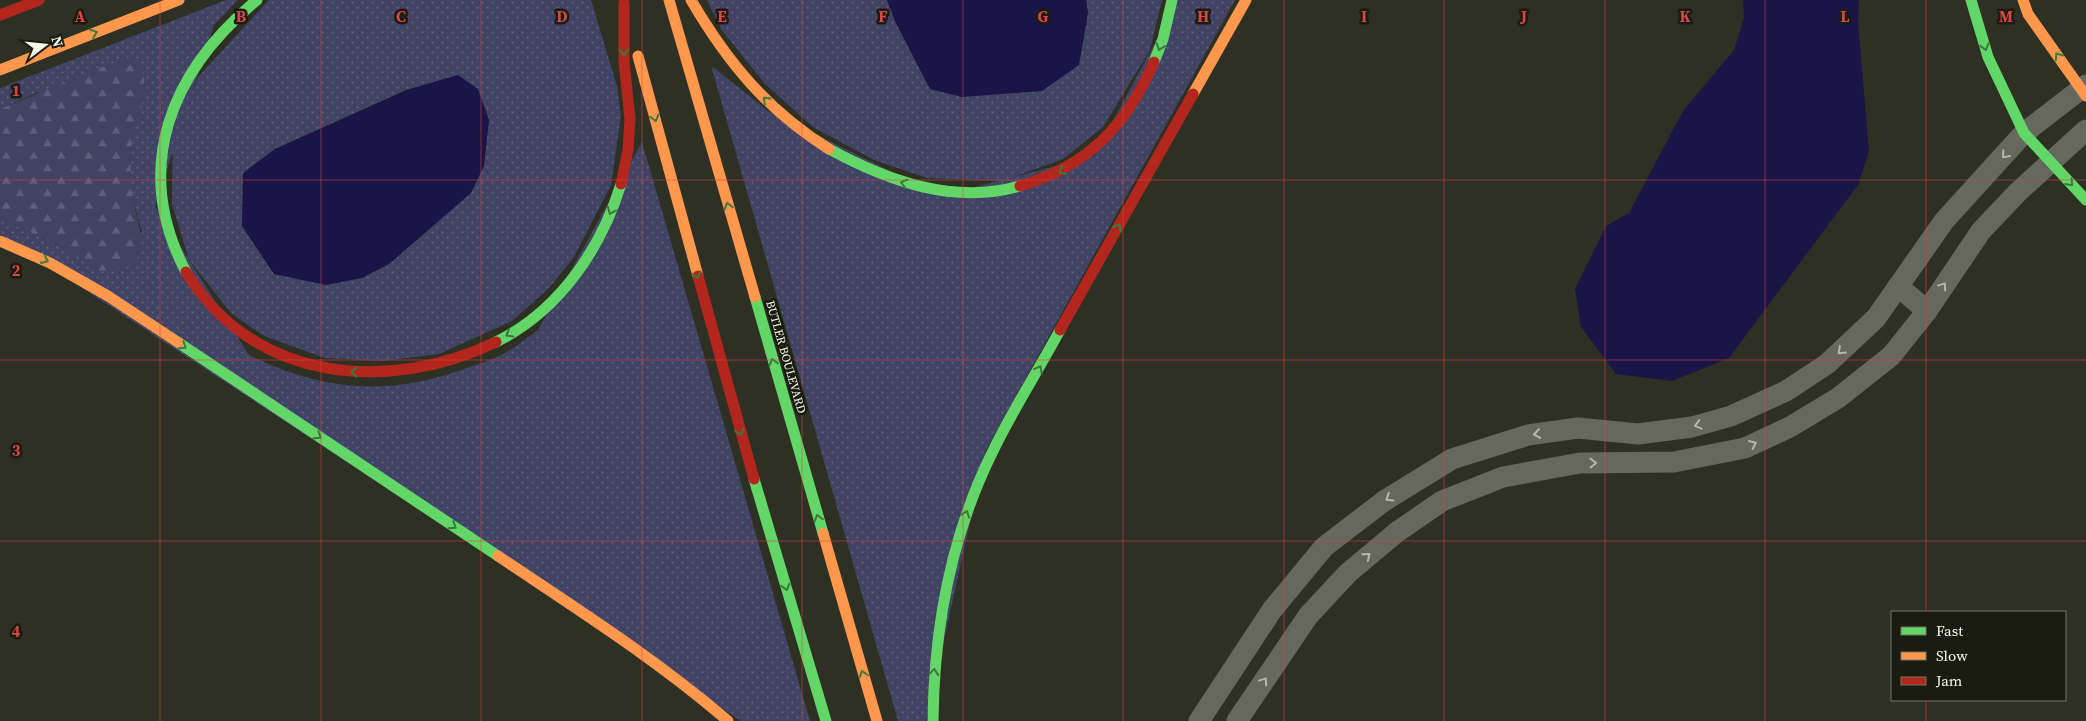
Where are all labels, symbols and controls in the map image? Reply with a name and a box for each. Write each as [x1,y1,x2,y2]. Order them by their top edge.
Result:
text: A [75,5,86,27]
text: B [236,5,247,27]
text: C [396,5,406,27]
text: D [556,5,568,27]
text: E [717,5,727,27]
text: F [878,5,888,27]
text: G [1038,5,1049,27]
text: H [1197,5,1209,27]
text: I [1361,5,1367,27]
text: J [1520,5,1527,27]
text: K [1679,5,1691,27]
text: L [1840,5,1850,27]
text: M [1999,5,2013,27]
north arrow [20,20,70,70]
one-way arrow [89,29,98,39]
text: N [46,34,69,49]
one-way arrow [1979,42,1989,50]
one-way arrow [1156,43,1166,51]
one-way arrow [619,48,629,56]
one-way arrow [2055,52,2064,62]
text: 1 [12,79,20,101]
one-way arrow [763,97,772,106]
one-way arrow [649,113,659,121]
one-way arrow [2002,149,2011,158]
one-way arrow [1058,165,1067,175]
one-way arrow [2064,177,2073,186]
one-way arrow [900,179,909,189]
one-way arrow [724,202,734,210]
one-way arrow [607,207,617,215]
one-way arrow [1112,223,1122,232]
one-way arrow [40,254,49,265]
text: 2 [12,259,21,281]
one-way arrow [691,270,702,279]
one-way arrow [1937,283,1947,292]
street label: BUTLER BOULEVARD [762,299,810,415]
one-way arrow [506,328,515,338]
one-way arrow [177,340,186,349]
one-way arrow [1837,345,1846,354]
one-way arrow [769,358,779,366]
one-way arrow [1033,365,1043,374]
one-way arrow [350,366,358,377]
one-way arrow [1694,419,1702,430]
one-way arrow [734,427,744,435]
one-way arrow [1533,428,1541,438]
one-way arrow [312,430,322,439]
text: 3 [12,439,21,461]
one-way arrow [1748,440,1757,450]
one-way arrow [1590,458,1597,468]
one-way arrow [1386,491,1395,501]
one-way arrow [960,510,970,518]
one-way arrow [814,514,824,523]
one-way arrow [448,520,457,529]
one-way arrow [1362,553,1371,562]
one-way arrow [780,583,790,591]
legend [1891,611,2066,701]
text: 4 [12,620,21,642]
text: Fast [1936,620,1963,641]
text: Slow [1936,645,1968,666]
one-way arrow [928,668,939,676]
text: Jam [1935,670,1963,691]
one-way arrow [859,671,869,679]
one-way arrow [1258,677,1267,686]

